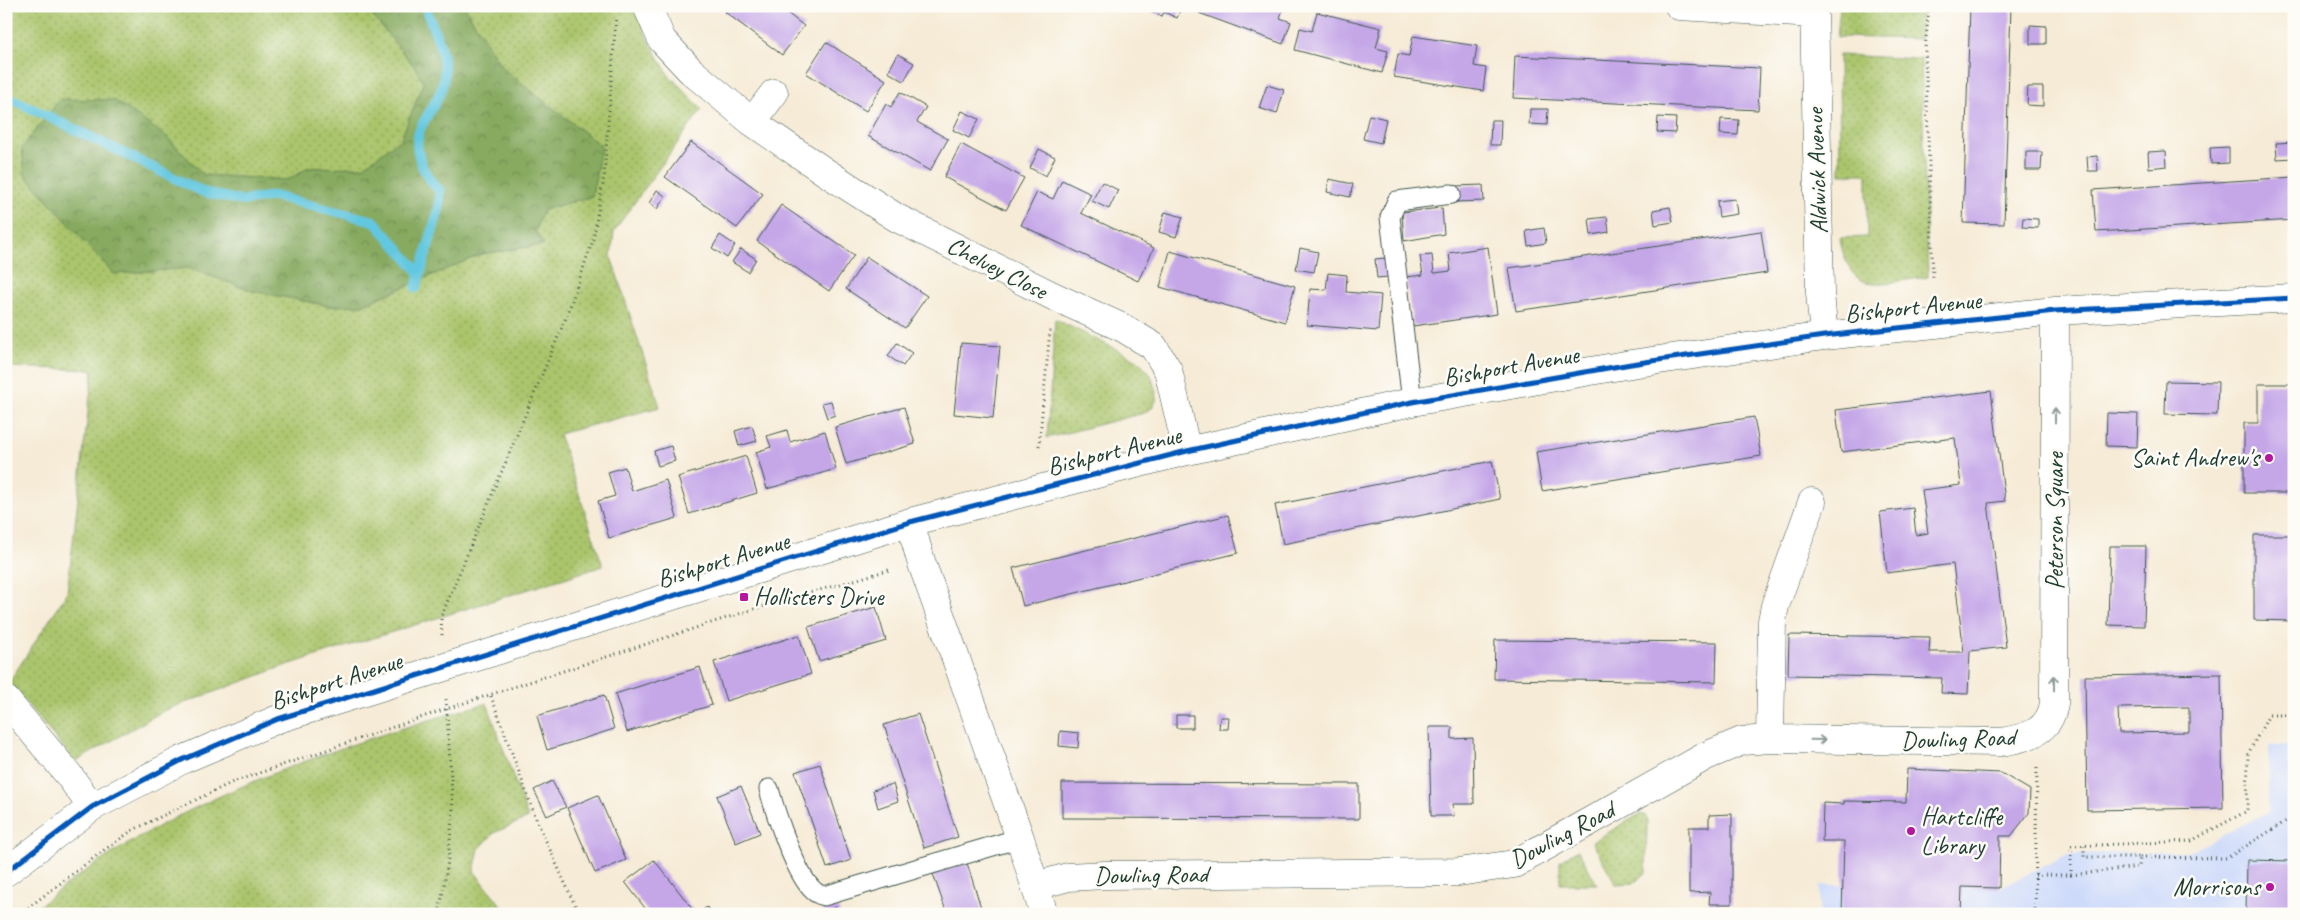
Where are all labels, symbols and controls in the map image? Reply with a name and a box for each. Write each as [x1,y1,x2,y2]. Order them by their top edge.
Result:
street label: Aldwick Avenue [1799,106,1835,234]
street label: Chelvey Close [942,229,1054,308]
street label: Bishport Avenue [1843,284,1985,330]
street label: Bishport Avenue [1441,338,1583,394]
one-way arrow [2050,408,2060,424]
street label: Bishport Avenue [1044,418,1186,483]
place label: Saint Andrew's [2131,442,2261,474]
street label: Peterson Square [2039,451,2071,590]
marker: Saint Andrew's [2263,452,2275,464]
street label: Bishport Avenue [653,524,795,595]
place label: Hollisters Drive [754,581,885,613]
marker: Hollisters Drive [738,591,750,603]
street label: Bishport Avenue [266,644,408,717]
one-way arrow [2049,675,2059,692]
street label: Dowling Road [1900,721,2020,757]
one-way arrow [1810,735,1826,745]
street label: Dowling Road [1504,792,1624,876]
place label: Hartcliffe Library [1921,801,2004,862]
marker: Hartcliffe Library [1905,825,1917,837]
street label: Dowling Road [1094,858,1212,892]
place label: Morrisons [2173,871,2262,903]
marker: Morrisons [2264,881,2276,893]

